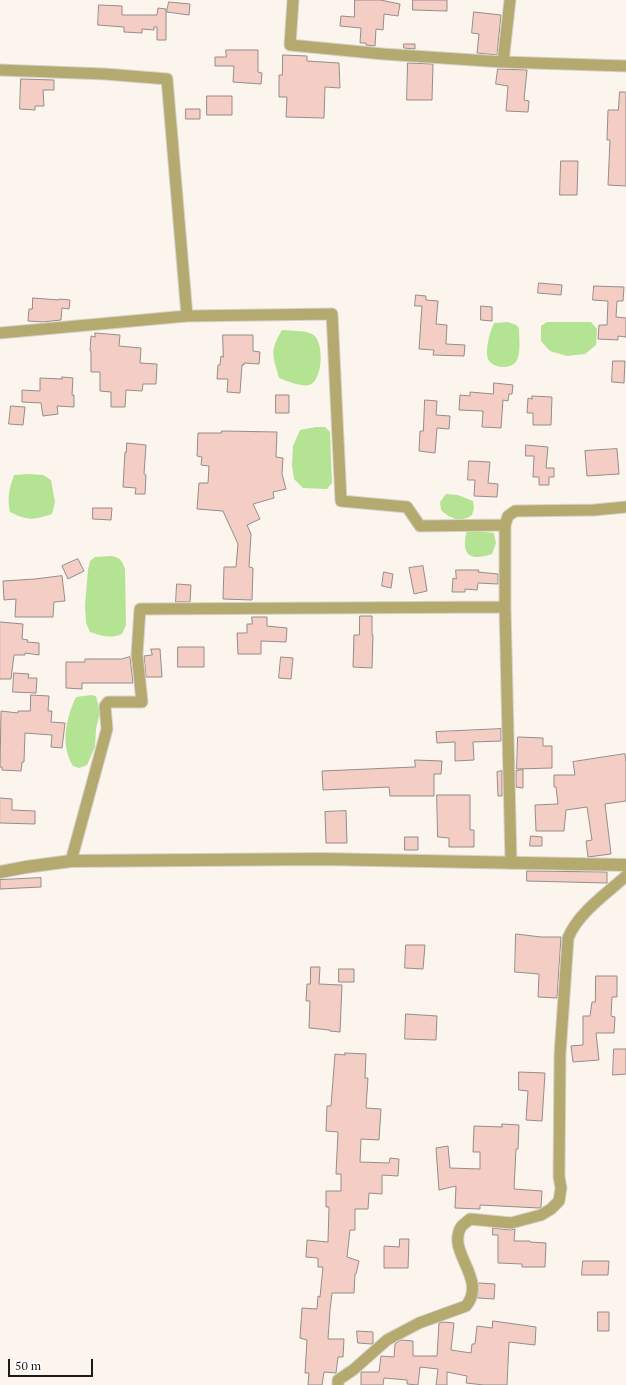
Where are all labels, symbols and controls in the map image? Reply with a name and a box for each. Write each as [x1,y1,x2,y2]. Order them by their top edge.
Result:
scale bar [10,1351,95,1377]
text: 50 m [15,1358,41,1373]

